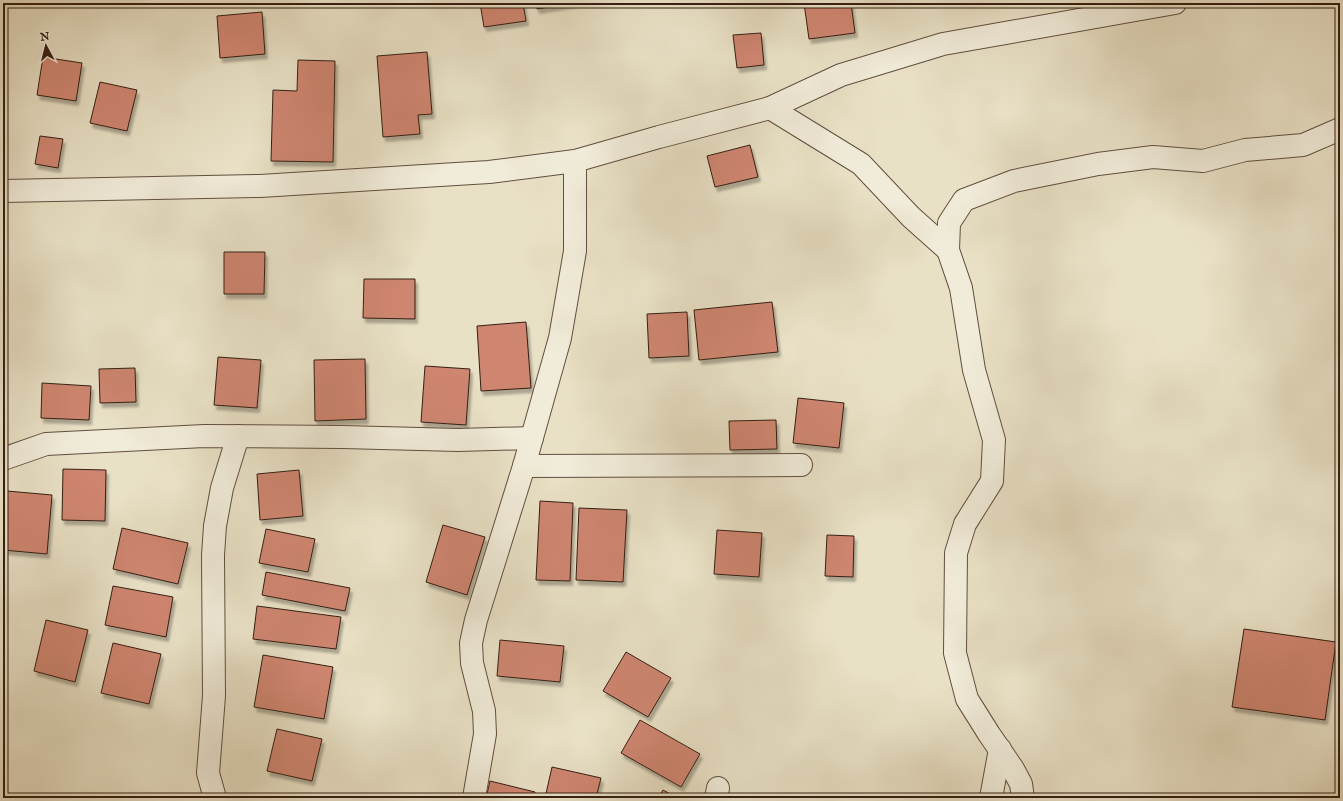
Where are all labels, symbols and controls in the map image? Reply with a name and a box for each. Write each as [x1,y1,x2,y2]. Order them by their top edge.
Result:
north arrow [26,26,66,66]
text: N [38,29,51,45]

